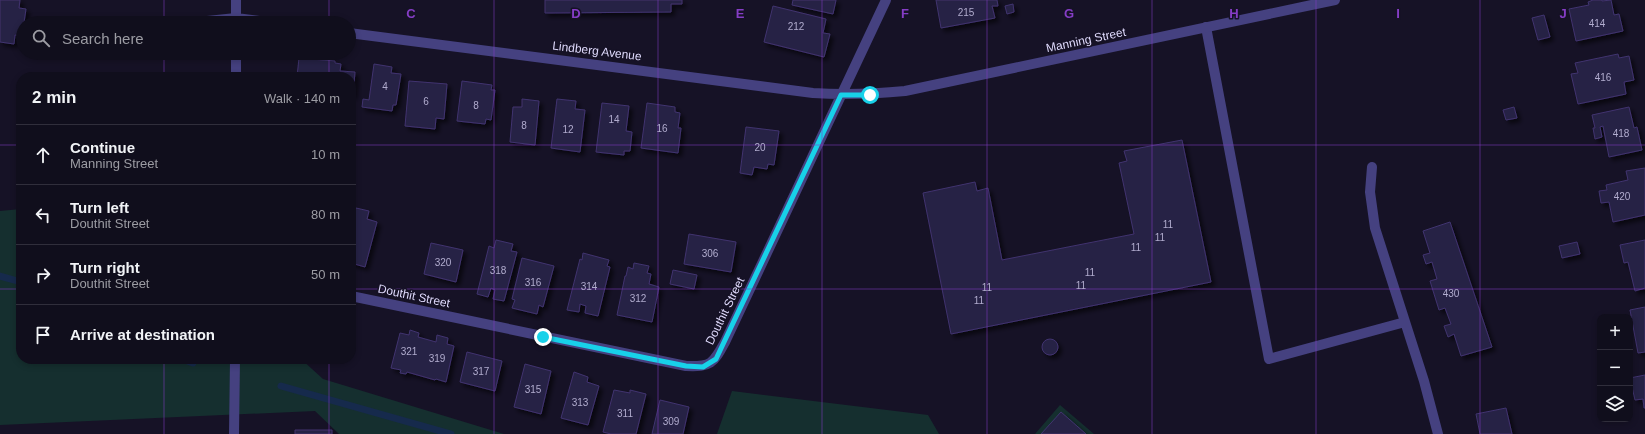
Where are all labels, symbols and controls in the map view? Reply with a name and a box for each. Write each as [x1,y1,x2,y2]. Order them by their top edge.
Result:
text: C [406,6,416,21]
text: D [571,6,581,21]
text: E [736,6,745,21]
text: F [901,6,909,21]
text: G [1064,6,1074,21]
text: H [1229,6,1239,21]
text: I [1396,6,1400,21]
text: J [1559,6,1567,21]
house number: 215 [958,7,975,18]
search box [16,16,356,60]
house number: 414 [1589,18,1606,29]
house number: 212 [788,21,805,32]
street label: Manning Street [1045,25,1128,55]
icon: search [30,27,52,49]
text: Search here [62,30,144,47]
street label: Lindberg Avenue [552,39,643,63]
house number: 416 [1595,72,1612,83]
house number: 4 [382,81,388,92]
route start [861,86,879,104]
text: 2 min [32,88,76,107]
text: Walk · 140 m [264,91,340,106]
house number: 6 [423,96,429,107]
house number: 8 [473,100,479,111]
house number: 14 [608,114,620,125]
house number: 8 [521,120,527,131]
house number: 16 [656,123,668,134]
house number: 12 [562,124,574,135]
house number: 418 [1613,128,1630,139]
text: Continue [70,139,135,156]
house number: 20 [754,142,766,153]
icon: ahead [32,144,54,166]
text: 10 m [311,147,340,162]
text: Manning Street [70,156,158,171]
house number: 420 [1614,191,1631,202]
text: Turn left [70,199,129,216]
icon: left [32,204,54,226]
text: 80 m [311,207,340,222]
text: Douthit Street [70,216,150,231]
house number: 11 [1163,219,1174,230]
house number: 11 [1155,232,1166,243]
house number: 11 [1131,242,1142,253]
house number: 306 [702,248,719,259]
house number: 320 [435,257,452,268]
text: Turn right [70,259,140,276]
icon: right [32,264,54,286]
house number: 318 [490,265,507,276]
text: 50 m [311,267,340,282]
house number: 11 [1085,267,1096,278]
street label: Douthit Street [703,274,748,347]
text: Douthit Street [70,276,150,291]
house number: 316 [525,277,542,288]
house number: 11 [1076,280,1087,291]
house number: 314 [581,281,598,292]
street label: Douthit Street [377,282,452,311]
house number: 11 [982,282,993,293]
house number: 430 [1443,288,1460,299]
house number: 312 [630,293,647,304]
house number: 11 [974,295,985,306]
map controls [1597,314,1633,422]
button: + [1597,314,1633,350]
icon: arrive [32,324,54,346]
text: Arrive at destination [70,326,215,343]
route end [534,328,552,346]
house number: 321 [401,346,418,357]
button: − [1597,350,1633,386]
house number: 319 [429,353,446,364]
house number: 317 [473,366,490,377]
house number: 315 [525,384,542,395]
button: layers [1597,386,1633,422]
house number: 313 [572,397,589,408]
house number: 311 [617,408,633,419]
house number: 309 [663,416,680,427]

